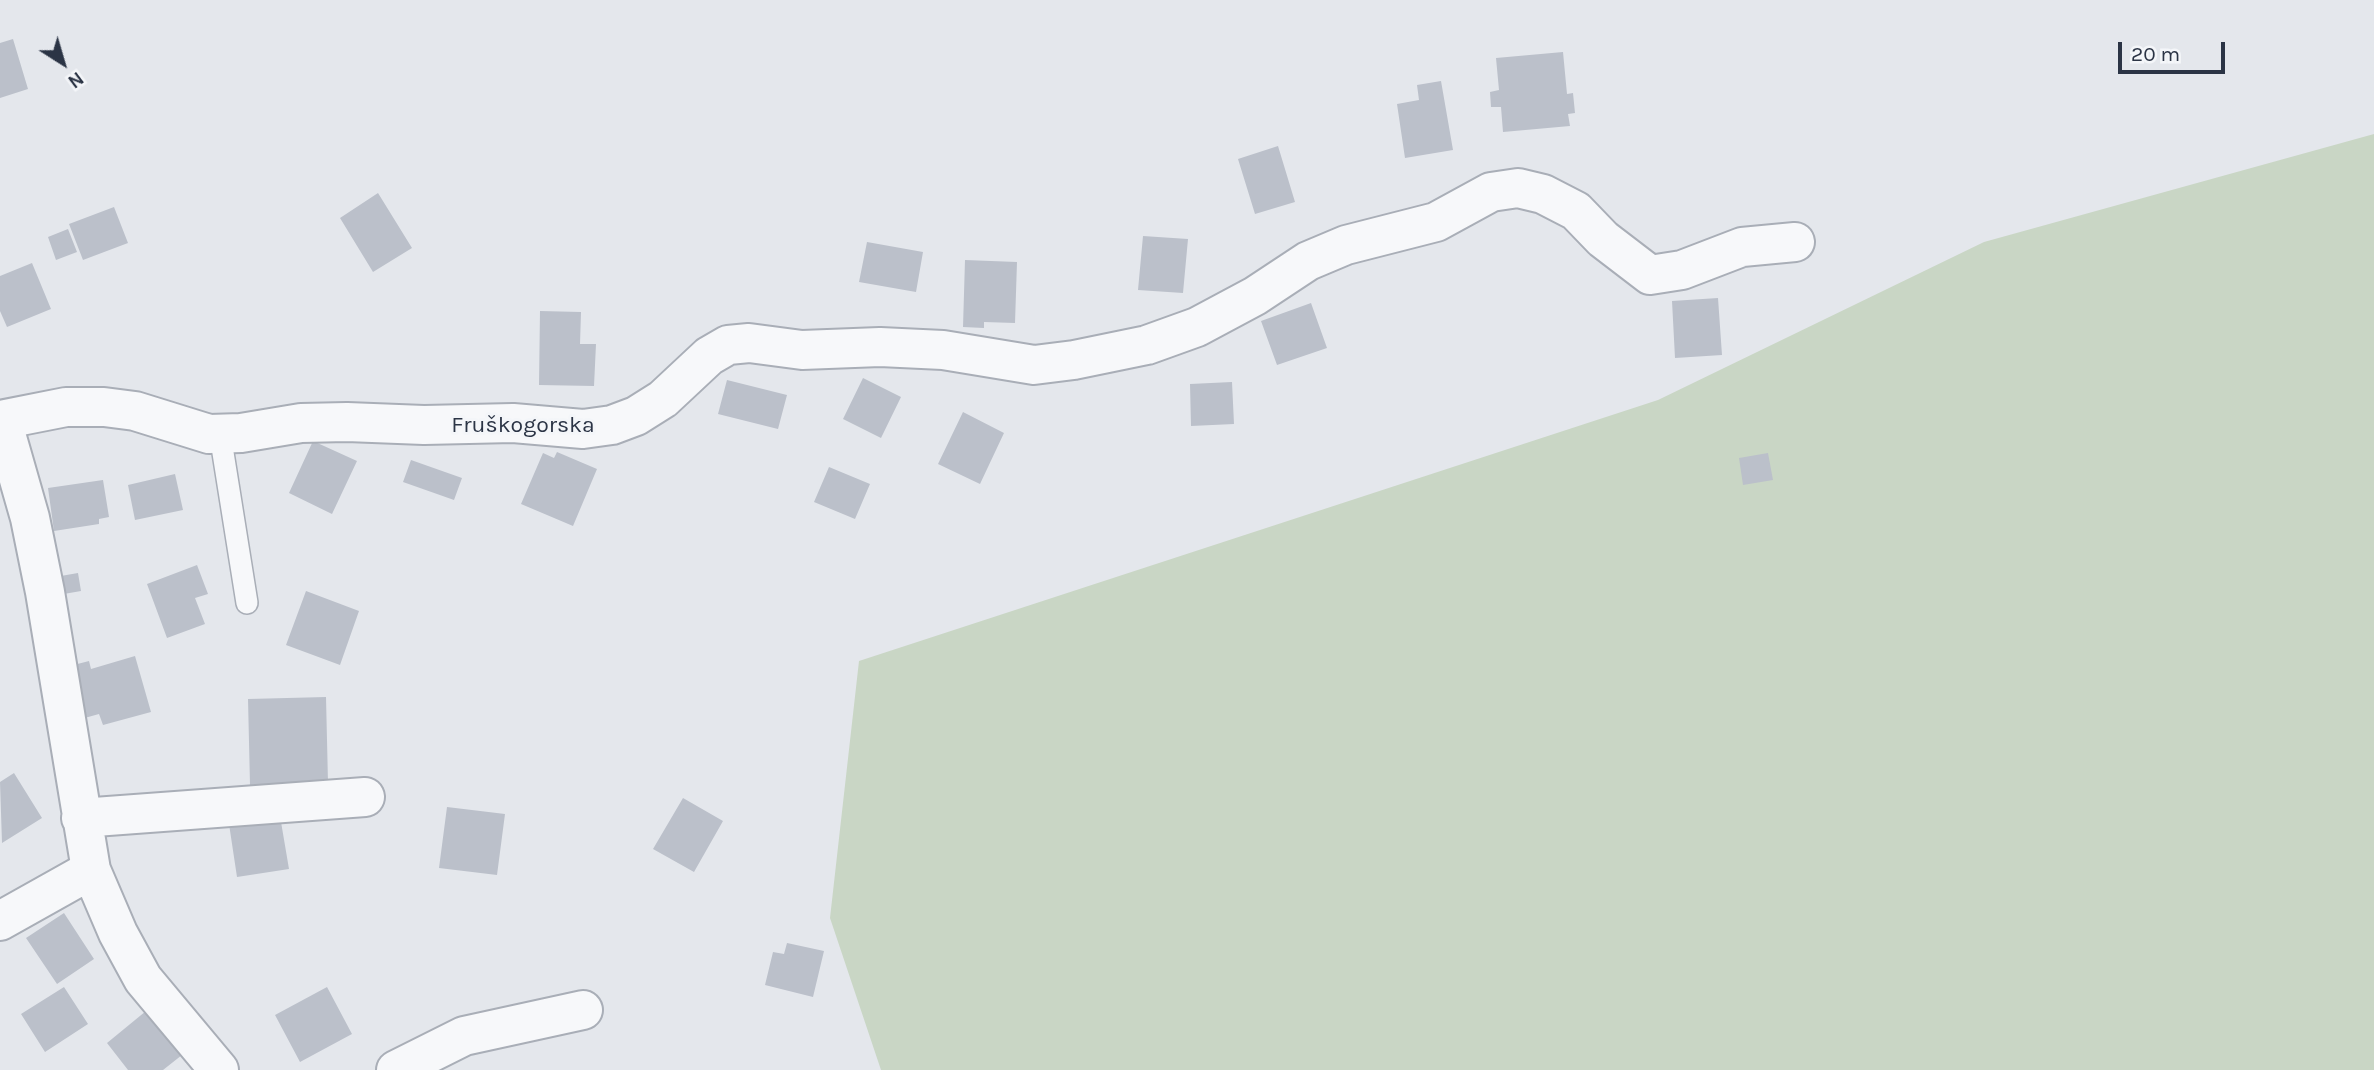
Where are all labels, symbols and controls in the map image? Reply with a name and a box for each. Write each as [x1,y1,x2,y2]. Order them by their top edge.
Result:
north arrow [28,28,98,98]
scale bar [2122,28,2229,72]
text: 20 m [2131,42,2180,66]
text: N [64,67,88,93]
street label: Fruškogorska [451,411,595,439]

